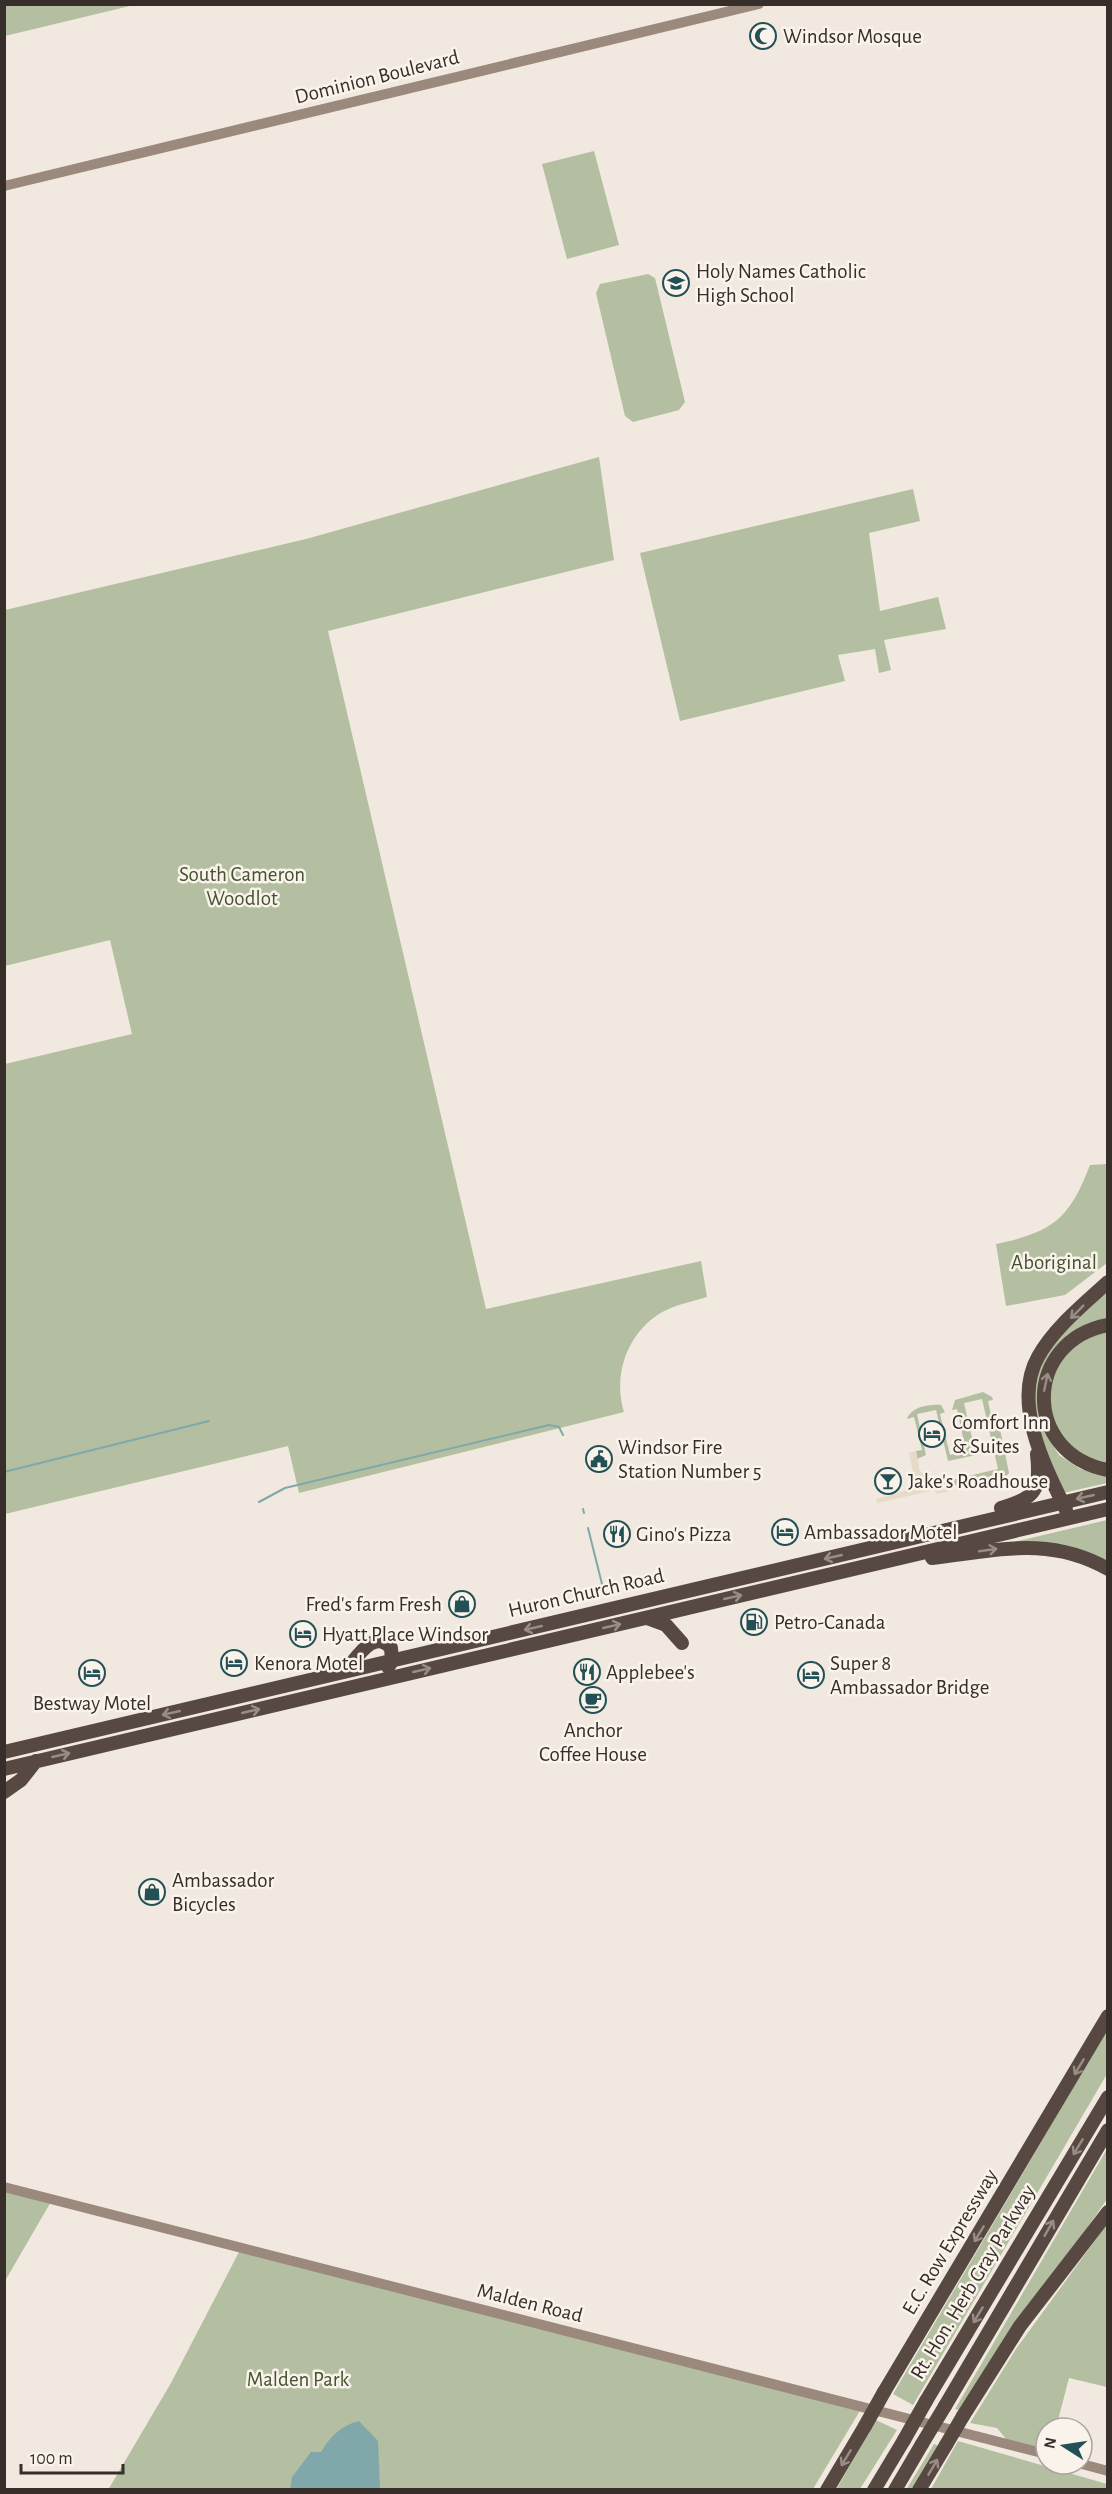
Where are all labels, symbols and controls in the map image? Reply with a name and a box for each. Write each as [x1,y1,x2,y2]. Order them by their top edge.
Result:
mosque icon: Windsor Mosque [748,21,778,51]
place label: Windsor Mosque [783,26,922,47]
street label: Dominion Boulevard [293,46,461,108]
place label: Holy Names Catholic High School [696,261,866,306]
school or university icon: Holy Names Catholic High School [661,268,691,298]
park label: South Cameron Woodlot [179,864,305,909]
park label: Aboriginal [1011,1252,1097,1273]
one-way arrow [1070,1304,1085,1319]
one-way arrow [1041,1373,1052,1393]
place label: Comfort Inn & Suites [952,1412,1049,1457]
hotel icon: Comfort Inn & Suites [917,1419,947,1449]
place label: Windsor Fire Station Number 5 [618,1437,761,1482]
public building icon: Windsor Fire Station Number 5 [584,1444,614,1474]
bar icon: Jake's Roadhouse [873,1466,903,1496]
place label: Jake's Roadhouse [908,1471,1048,1492]
one-way arrow [1076,1492,1095,1504]
hotel icon: Ambassador Motel [770,1517,800,1547]
restaurant icon: Gino's Pizza [602,1519,632,1549]
place label: Ambassador Motel [804,1522,957,1543]
place label: Gino's Pizza [636,1524,732,1545]
one-way arrow [977,1545,997,1556]
one-way arrow [823,1551,842,1563]
street label: Huron Church Road [506,1565,666,1621]
shop icon: Fred's farm Fresh [447,1589,477,1619]
one-way arrow [723,1591,742,1603]
place label: Fred's farm Fresh [305,1594,442,1615]
fuel station icon: Petro-Canada [739,1607,769,1637]
place label: Petro-Canada [774,1612,886,1633]
hotel icon: Hyatt Place Windsor [288,1619,318,1649]
one-way arrow [602,1619,621,1631]
one-way arrow [524,1622,543,1634]
place label: Hyatt Place Windsor [322,1624,488,1645]
hotel icon: Kenora Motel [219,1648,249,1678]
place label: Kenora Motel [254,1653,363,1674]
place label: Super 8 Ambassador Bridge [830,1653,989,1698]
restaurant icon: Applebee's [572,1657,602,1687]
hotel icon: Bestway Motel [77,1658,107,1688]
hotel icon: Super 8 Ambassador Bridge [796,1660,826,1690]
place label: Applebee's [606,1662,695,1683]
one-way arrow [412,1664,431,1676]
cafe icon: Anchor Coffee House [578,1685,608,1715]
place label: Bestway Motel [33,1693,151,1714]
one-way arrow [241,1704,260,1716]
one-way arrow [162,1707,181,1719]
place label: Anchor Coffee House [539,1720,647,1765]
one-way arrow [52,1749,71,1761]
place label: Ambassador Bicycles [172,1870,274,1915]
shop icon: Ambassador Bicycles [137,1877,167,1907]
one-way arrow [1073,2058,1085,2075]
one-way arrow [1071,2138,1083,2155]
street label: E.C. Row Expressway [898,2166,1002,2318]
street label: Rt. Hon. Herb Gray Parkway [907,2181,1039,2383]
one-way arrow [1043,2220,1055,2237]
one-way arrow [972,2225,984,2242]
street label: Malden Road [475,2280,585,2326]
one-way arrow [971,2306,983,2323]
park label: Malden Park [247,2369,350,2390]
north arrow [1034,2416,1094,2476]
text: N [1041,2436,1059,2450]
scale bar [21,2437,123,2475]
one-way arrow [840,2449,852,2466]
text: 100 m [30,2450,73,2468]
one-way arrow [927,2459,939,2476]

